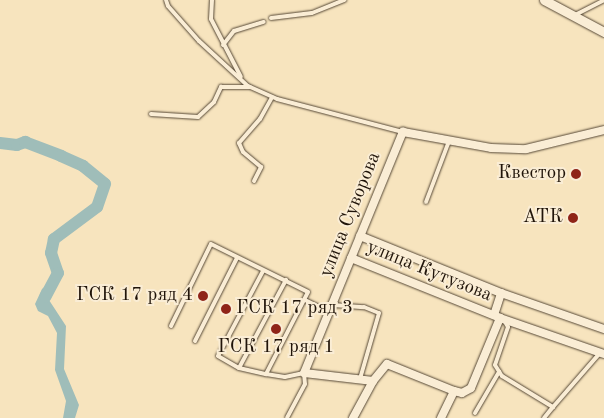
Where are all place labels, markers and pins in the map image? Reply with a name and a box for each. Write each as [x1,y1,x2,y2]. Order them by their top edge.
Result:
place label: Квестор [498,163,566,185]
marker: Квестор [570,168,582,180]
place label: АТК [523,207,563,229]
marker: АТК [567,212,579,224]
place label: ГСК 17 ряд 4 [76,285,193,307]
marker: ГСК 17 ряд 4 [197,290,209,302]
place label: ГСК 17 ряд 3 [236,298,353,320]
marker: ГСК 17 ряд 3 [220,303,232,315]
marker: ГСК 17 ряд 1 [270,323,282,335]
place label: ГСК 17 ряд 1 [218,337,334,359]

